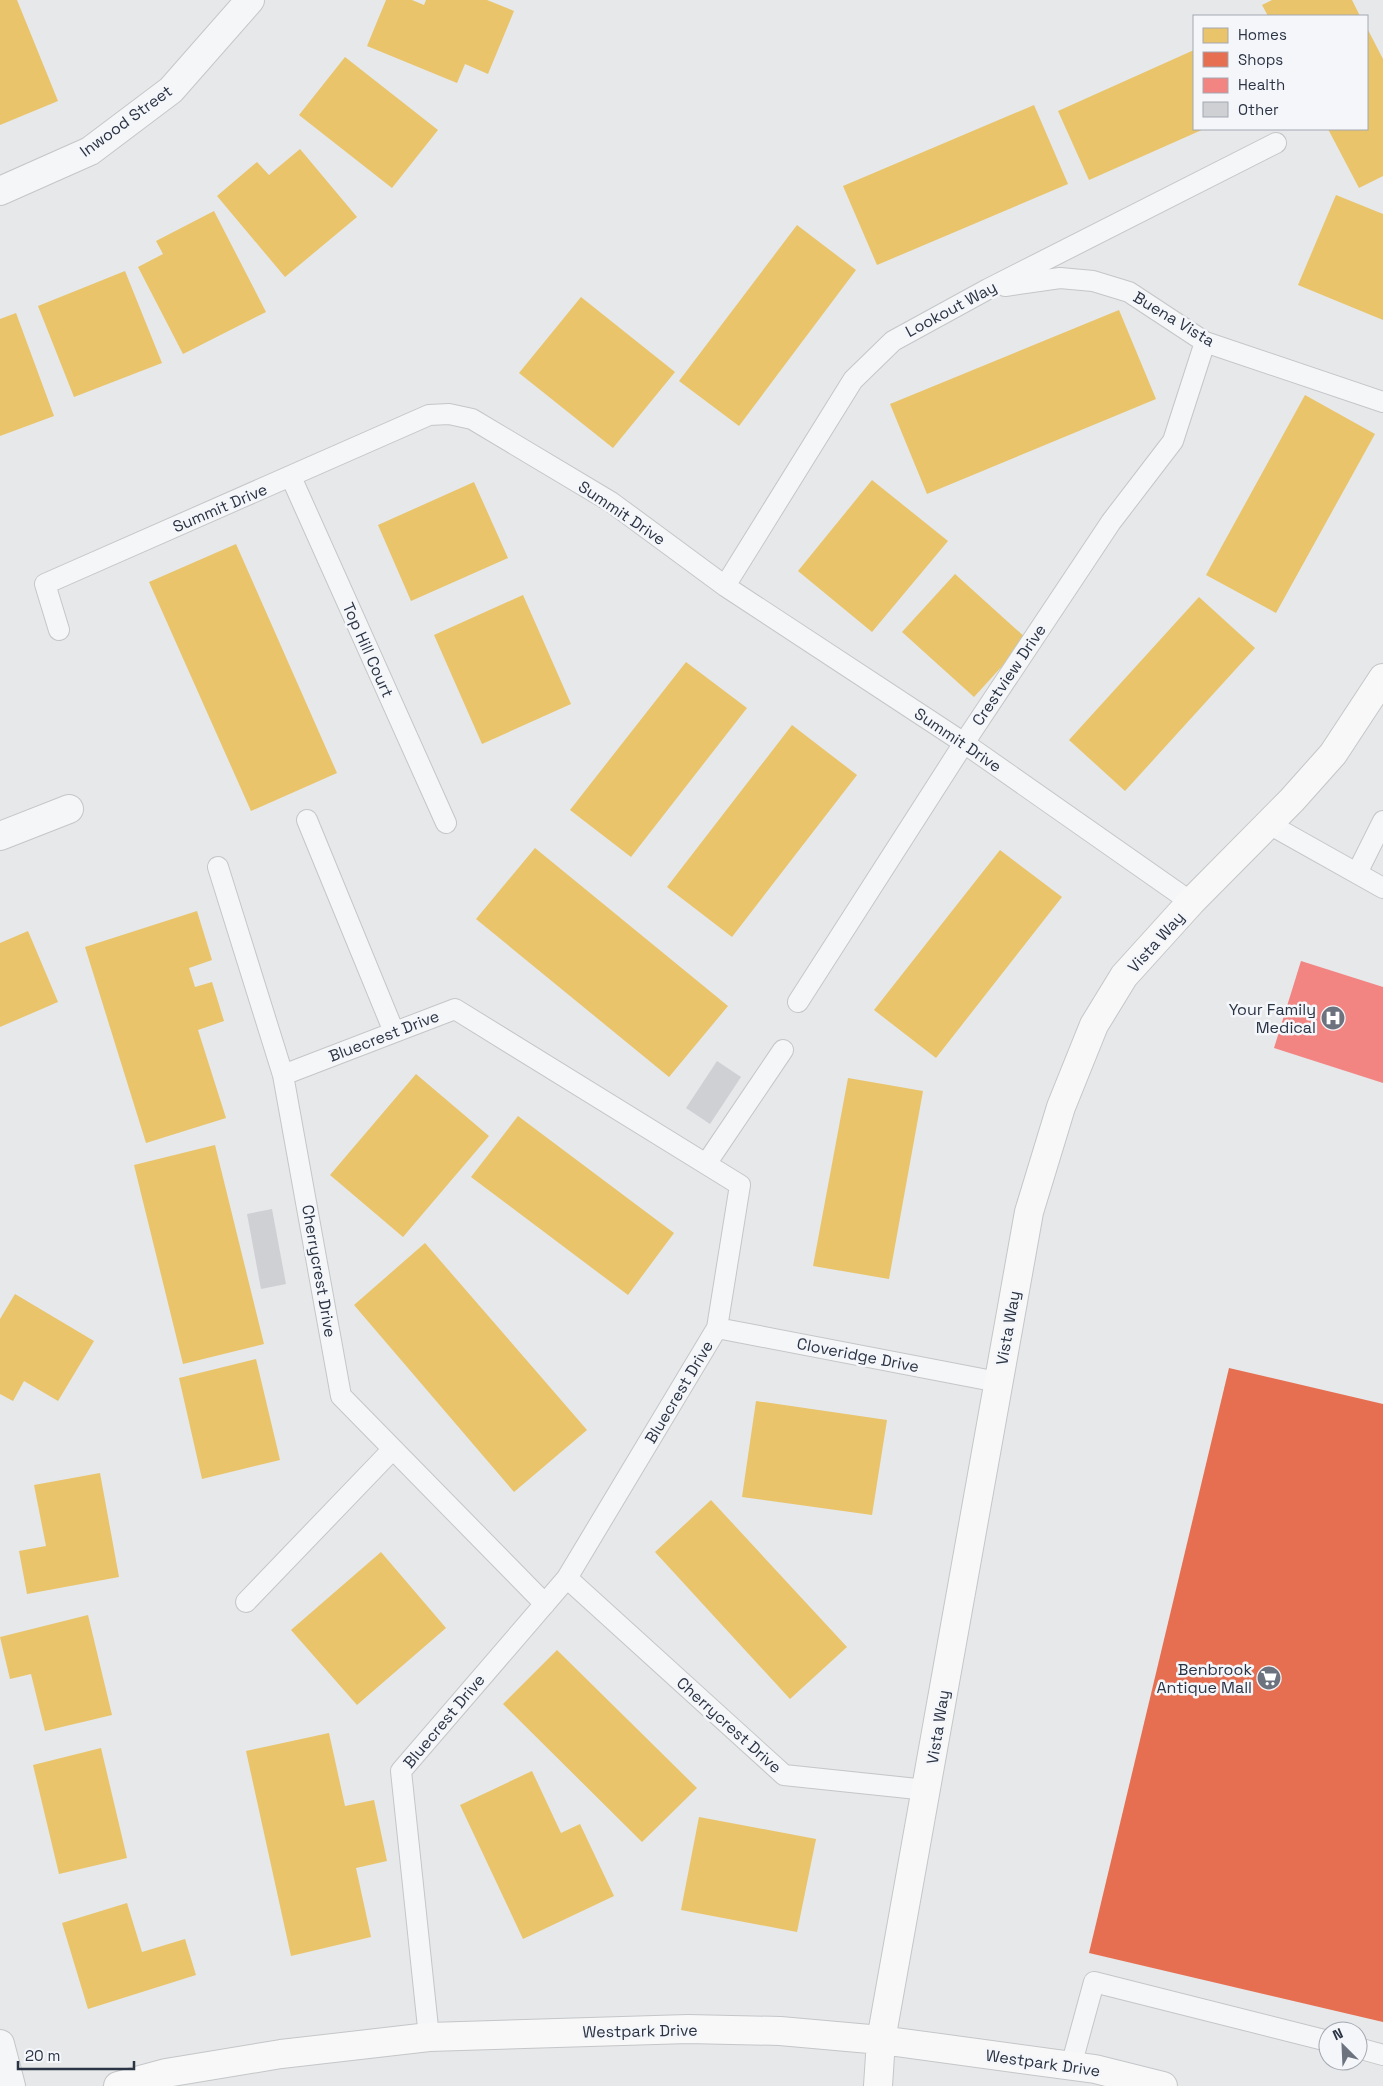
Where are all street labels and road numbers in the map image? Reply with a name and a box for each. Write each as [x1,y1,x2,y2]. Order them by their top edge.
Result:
street label: Inwood Street [76,80,176,162]
street label: Lookout Way [902,276,1000,342]
street label: Buena Vista [1129,286,1219,352]
street label: Summit Drive [574,476,670,550]
street label: Summit Drive [169,479,271,537]
street label: Top Hill Court [338,599,398,701]
street label: Crestview Drive [967,620,1051,730]
street label: Summit Drive [910,703,1006,777]
street label: Vista Way [1123,907,1189,977]
street label: Bluecrest Drive [326,1005,442,1067]
street label: Cherrycrest Drive [297,1203,341,1339]
street label: Vista Way [991,1289,1025,1367]
street label: Cloveridge Drive [795,1333,921,1377]
street label: Bluecrest Drive [640,1337,718,1447]
street label: Bluecrest Drive [398,1670,490,1772]
street label: Cherrycrest Drive [672,1672,786,1778]
street label: Vista Way [922,1688,954,1766]
street label: Westpark Drive [582,2019,698,2043]
street label: Westpark Drive [984,2045,1102,2081]

